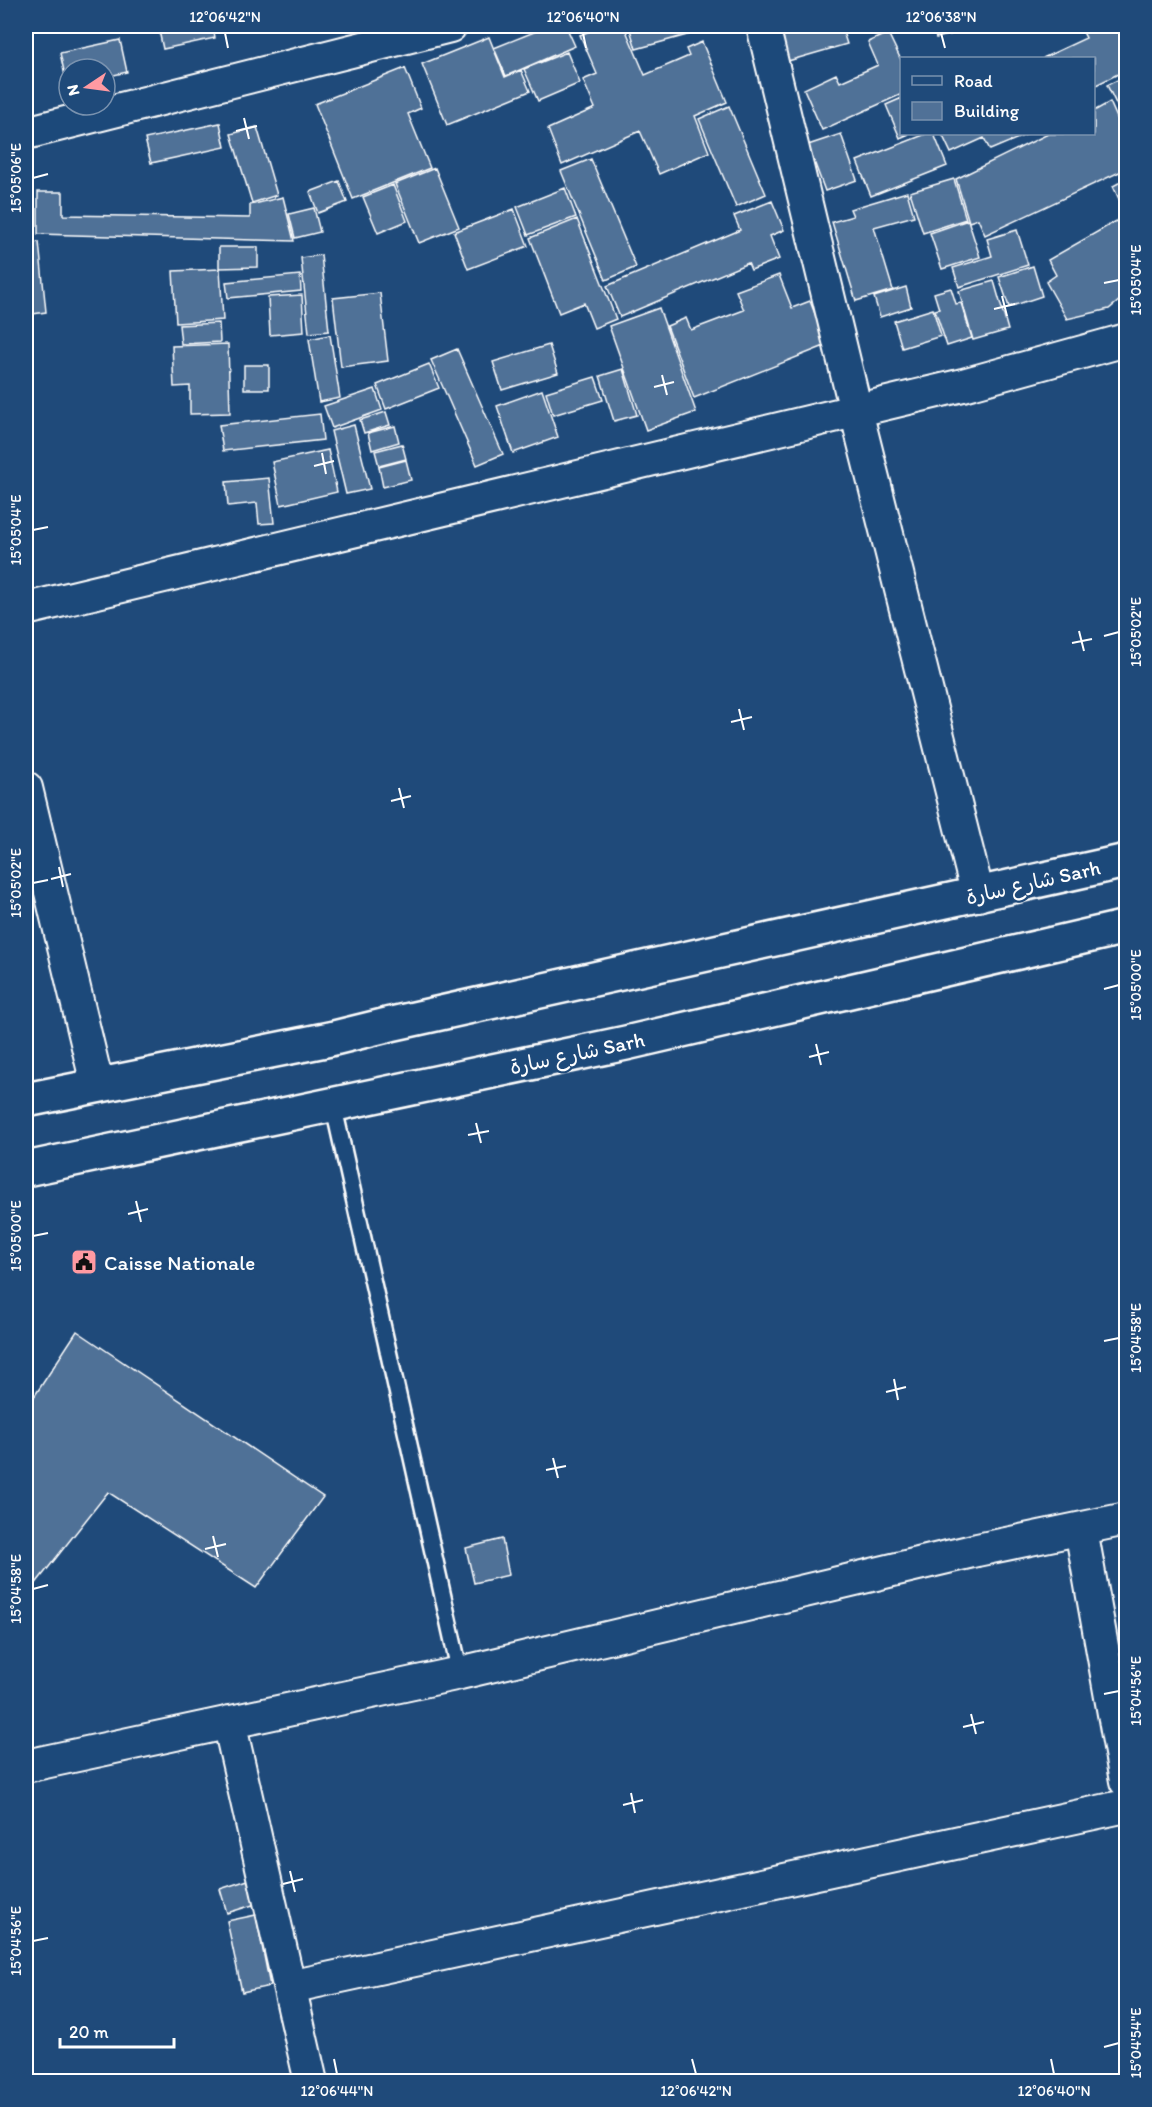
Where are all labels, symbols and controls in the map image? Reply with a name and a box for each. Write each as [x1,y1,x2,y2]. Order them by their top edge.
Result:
text: 12°06'42"N [189,8,261,26]
text: 12°06'40"N [546,8,620,26]
text: 12°06'38"N [905,8,977,26]
north arrow [57,57,117,117]
legend [900,57,1095,135]
text: Road [954,70,993,92]
text: N [62,83,83,98]
text: Building [954,100,1020,122]
text: 15°05'06"E [7,143,25,213]
text: 15°05'04"E [1127,244,1145,316]
text: 15°05'04"E [7,494,25,566]
text: 15°05'02"E [1127,597,1145,667]
text: 15°05'02"E [7,848,25,918]
street label: شارع سارة Sarh [963,854,1104,913]
text: 15°05'00"E [1127,949,1145,1021]
street label: شارع سارة Sarh [507,1026,648,1082]
text: 15°05'00"E [7,1200,25,1272]
public building icon: Caisse Nationale [69,1247,99,1277]
place label: Caisse Nationale [104,1250,255,1275]
text: 15°04'58"E [1127,1303,1145,1373]
text: 15°04'58"E [7,1554,25,1624]
text: 15°04'56"E [1127,1656,1145,1726]
text: 15°04'56"E [7,1906,25,1976]
text: 15°04'54"E [1127,2008,1145,2078]
scale bar [60,2011,174,2049]
text: 20 m [69,2021,109,2043]
text: 12°06'44"N [301,2082,373,2100]
text: 12°06'42"N [660,2082,732,2100]
text: 12°06'40"N [1017,2082,1091,2100]

